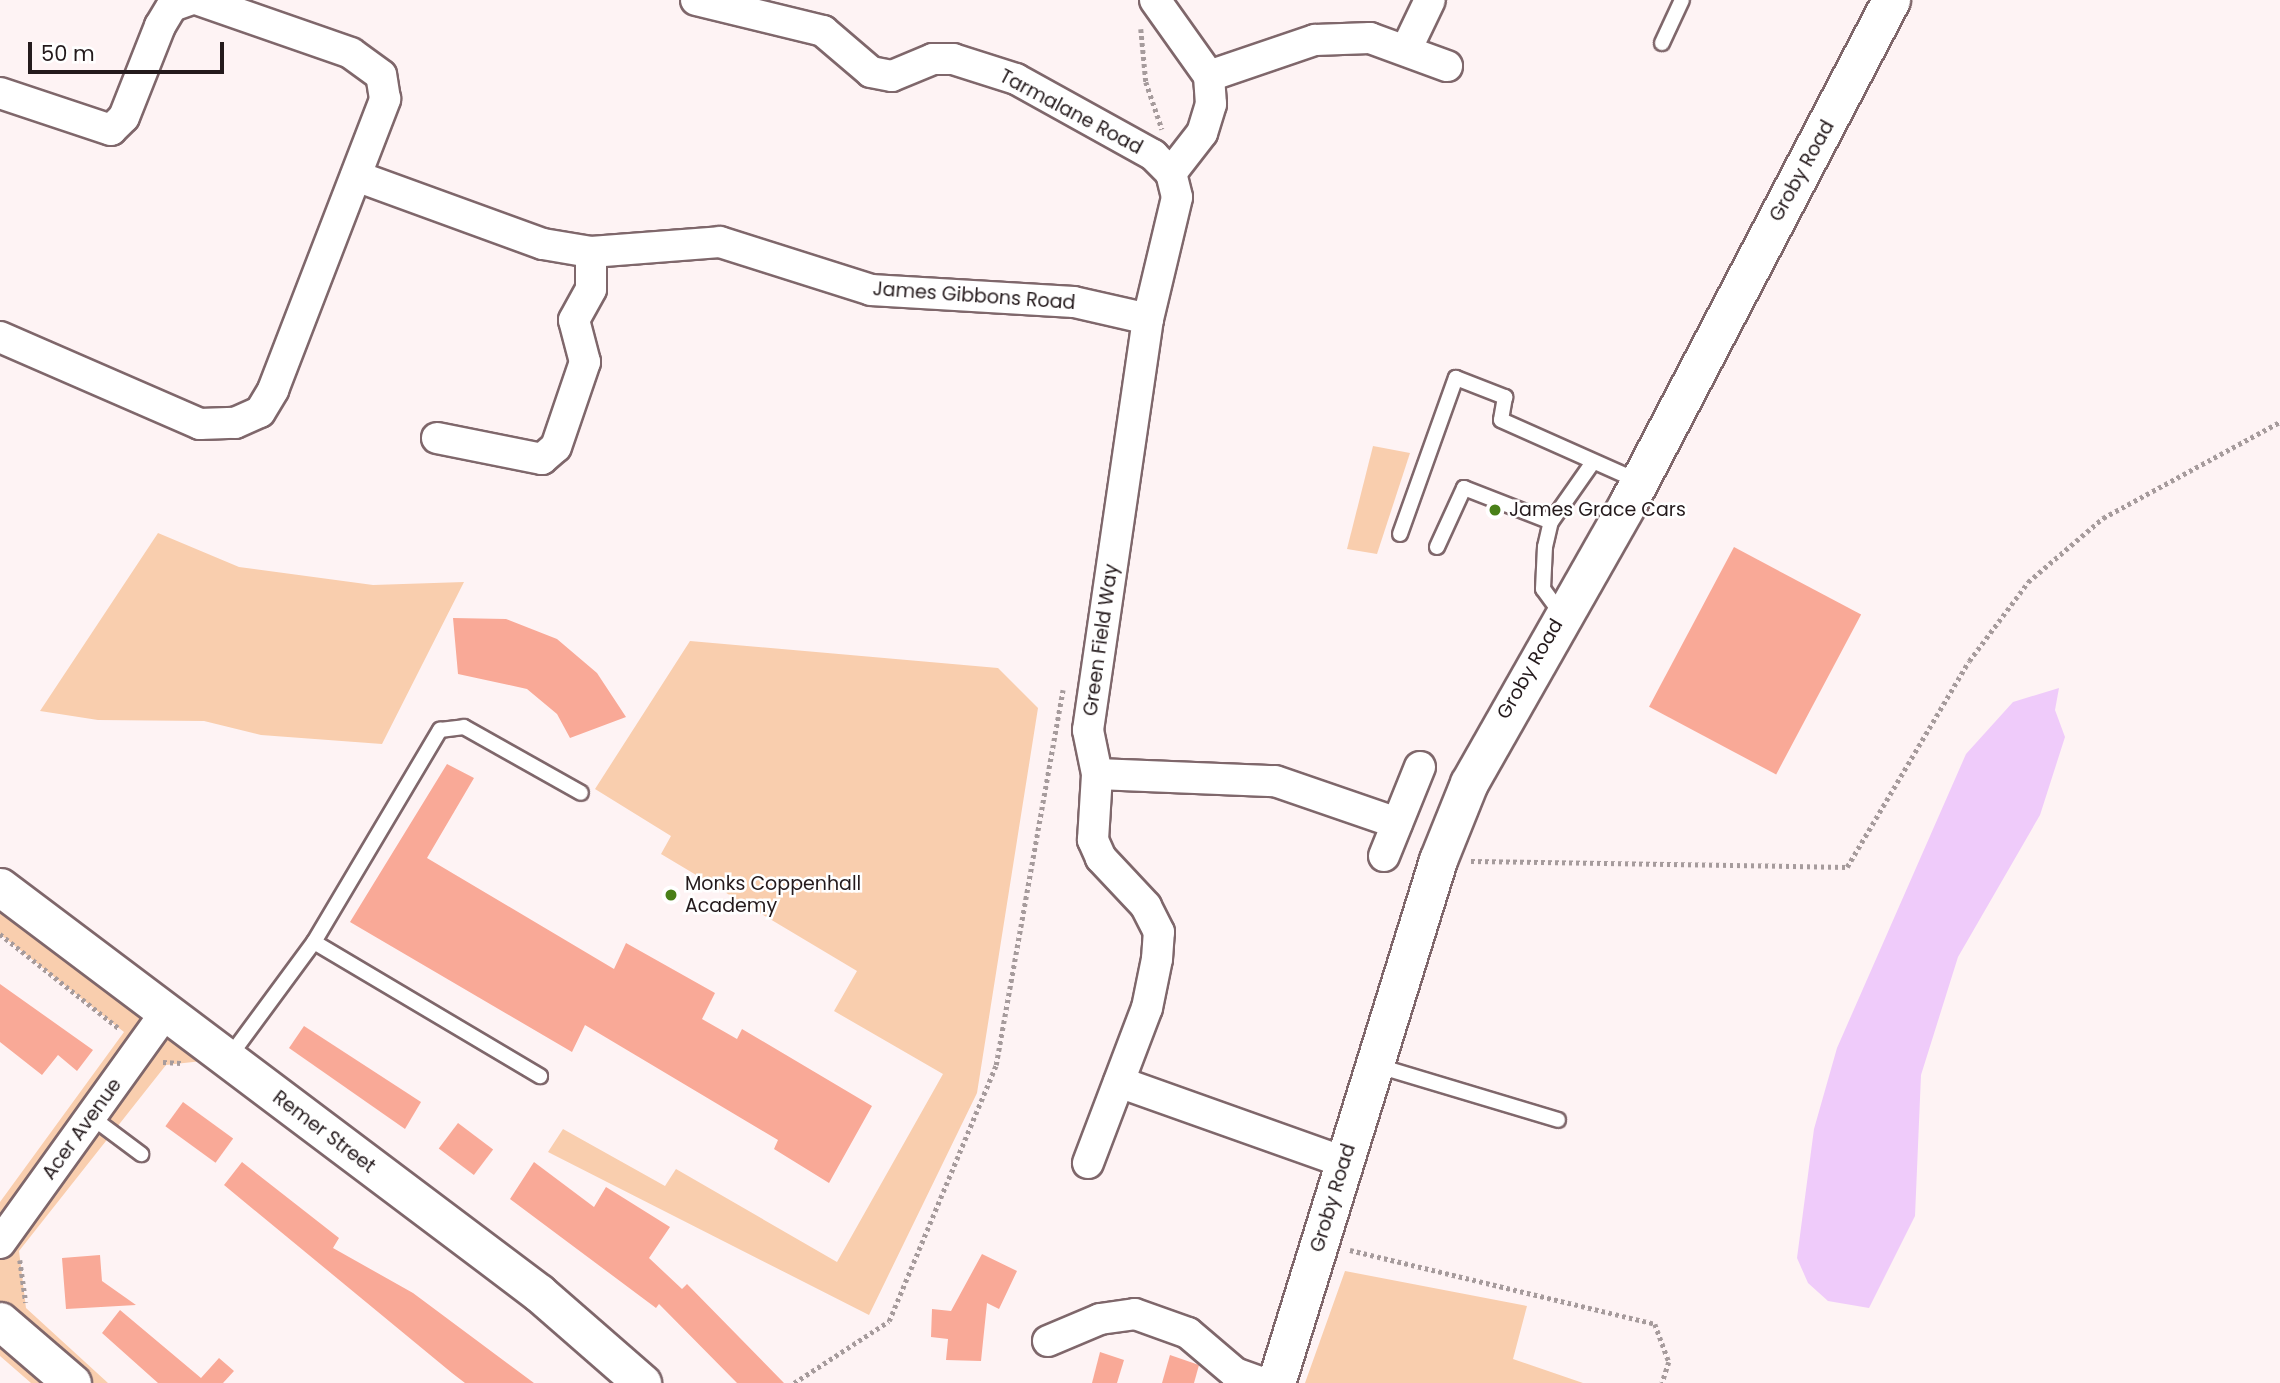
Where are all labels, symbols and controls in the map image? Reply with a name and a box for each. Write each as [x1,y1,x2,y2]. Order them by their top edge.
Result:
scale bar [32,28,228,72]
text: 50 m [41,39,95,68]
street label: Tarmalane Road [996,65,1146,159]
street label: Groby Road [1765,116,1839,226]
street label: James Gibbons Road [872,278,1076,314]
place label: James Grace Cars [1509,499,1686,521]
marker: James Grace Cars [1487,502,1503,518]
street label: Green Field Way [1079,562,1123,718]
street label: Groby Road [1492,615,1568,723]
place label: Monks Coppenhall Academy [685,873,861,917]
marker: Monks Coppenhall Academy [663,887,679,903]
street label: Acer Avenue [38,1074,126,1184]
street label: Remer Street [268,1086,380,1178]
street label: Groby Road [1306,1141,1360,1255]

